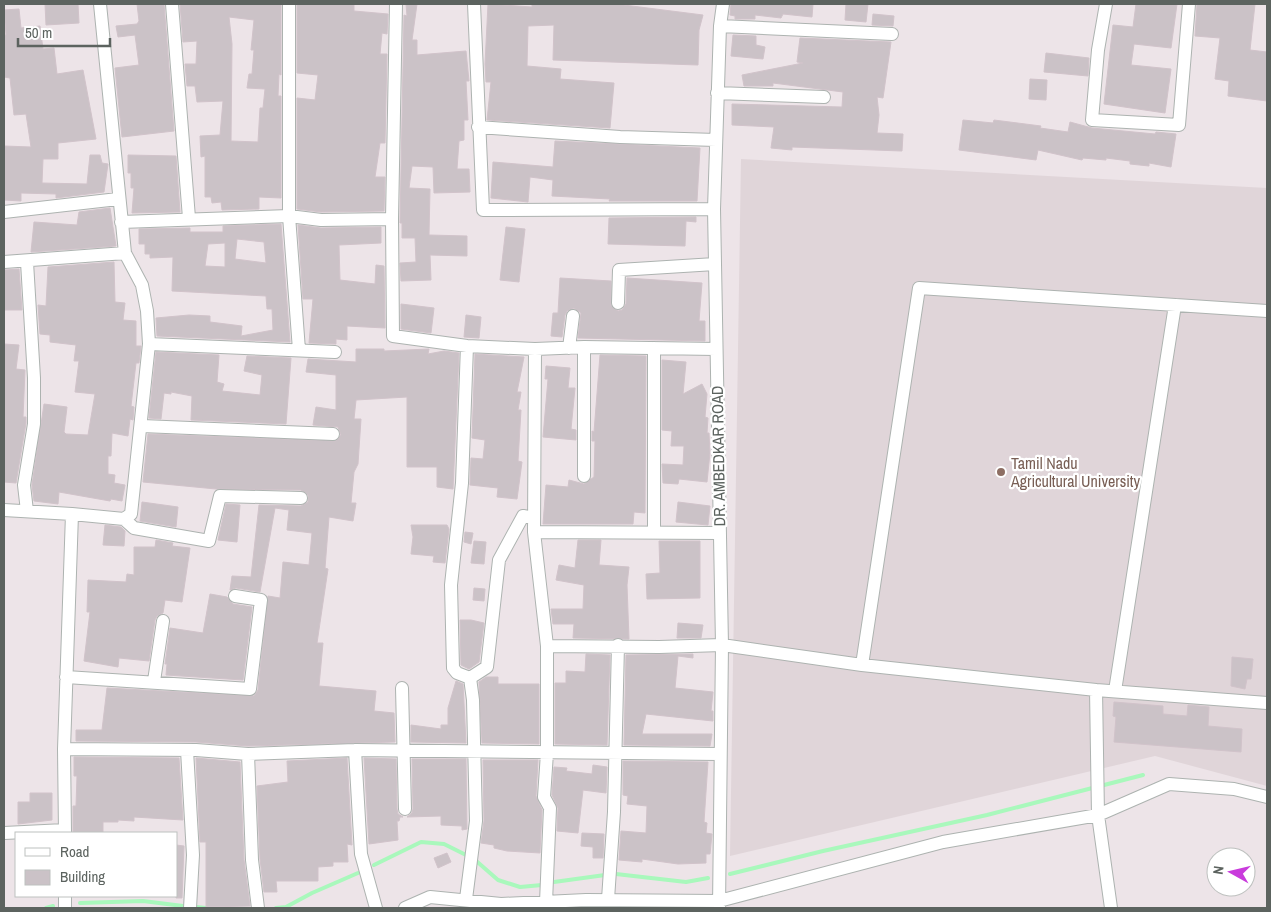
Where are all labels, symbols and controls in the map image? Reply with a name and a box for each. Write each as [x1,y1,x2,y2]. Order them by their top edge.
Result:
scale bar [18,15,110,47]
text: 50 m [25,22,52,43]
street label: DR. AMBEDKAR ROAD [706,385,730,527]
place label: Tamil Nadu Agricultural University [1010,452,1140,492]
marker: Tamil Nadu Agricultural University [995,466,1007,478]
legend [15,832,178,897]
text: Road [60,841,89,862]
north arrow [1206,847,1256,897]
text: N [1209,865,1228,876]
text: Building [60,866,105,887]

